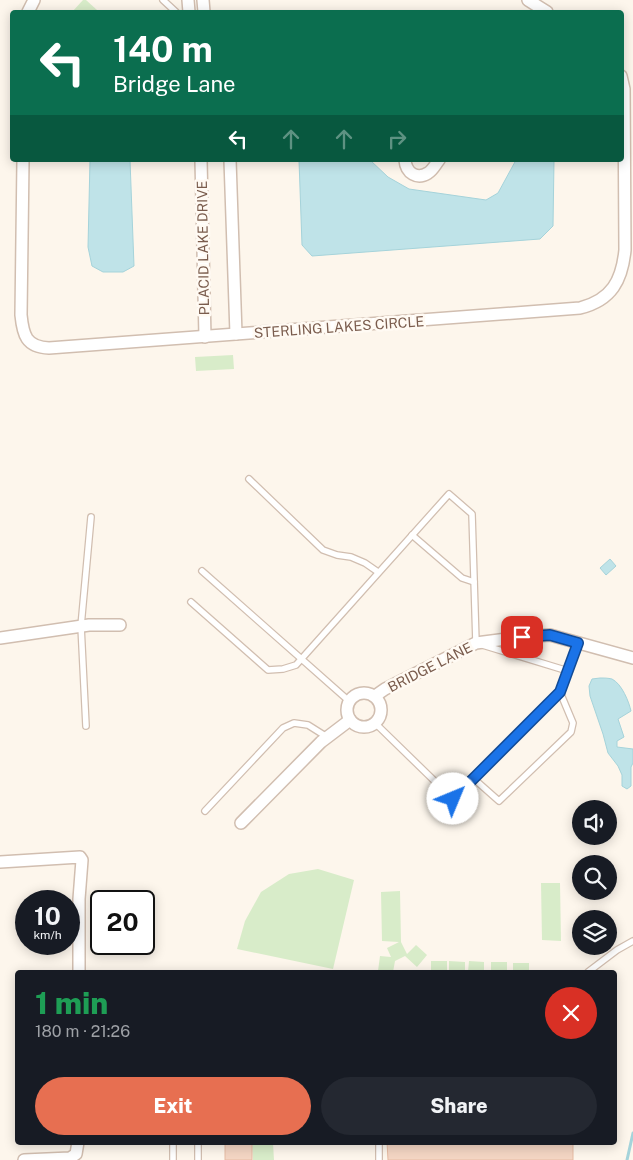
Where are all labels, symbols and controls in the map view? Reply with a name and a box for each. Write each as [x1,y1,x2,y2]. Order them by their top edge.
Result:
text: 140 m [113,29,213,70]
icon: left [30,30,95,95]
text: Bridge Lane [113,71,236,97]
icon: left [224,125,252,153]
icon: ahead [277,125,305,153]
icon: ahead [330,125,358,153]
icon: right [383,125,411,153]
street label: PLACID LAKE DRIVE [194,181,212,315]
street label: STERLING LAKES CIRCLE [253,313,425,341]
pin [501,616,543,658]
icon: arrive [508,623,536,651]
street label: BRIDGE LANE [385,639,475,695]
position arrow [426,772,478,824]
map controls [572,800,617,955]
button: sound [572,800,617,845]
button: search [572,855,617,900]
speed limit sign: 20 [90,890,155,955]
text: 10 [34,901,61,931]
button: layers [572,910,617,955]
text: km/h [33,928,62,942]
text: 1 min [35,985,108,1021]
button: close [545,987,597,1039]
text: 180 m · 21:26 [35,1022,130,1041]
button: Exit [35,1077,311,1135]
button: Share [321,1077,597,1135]

